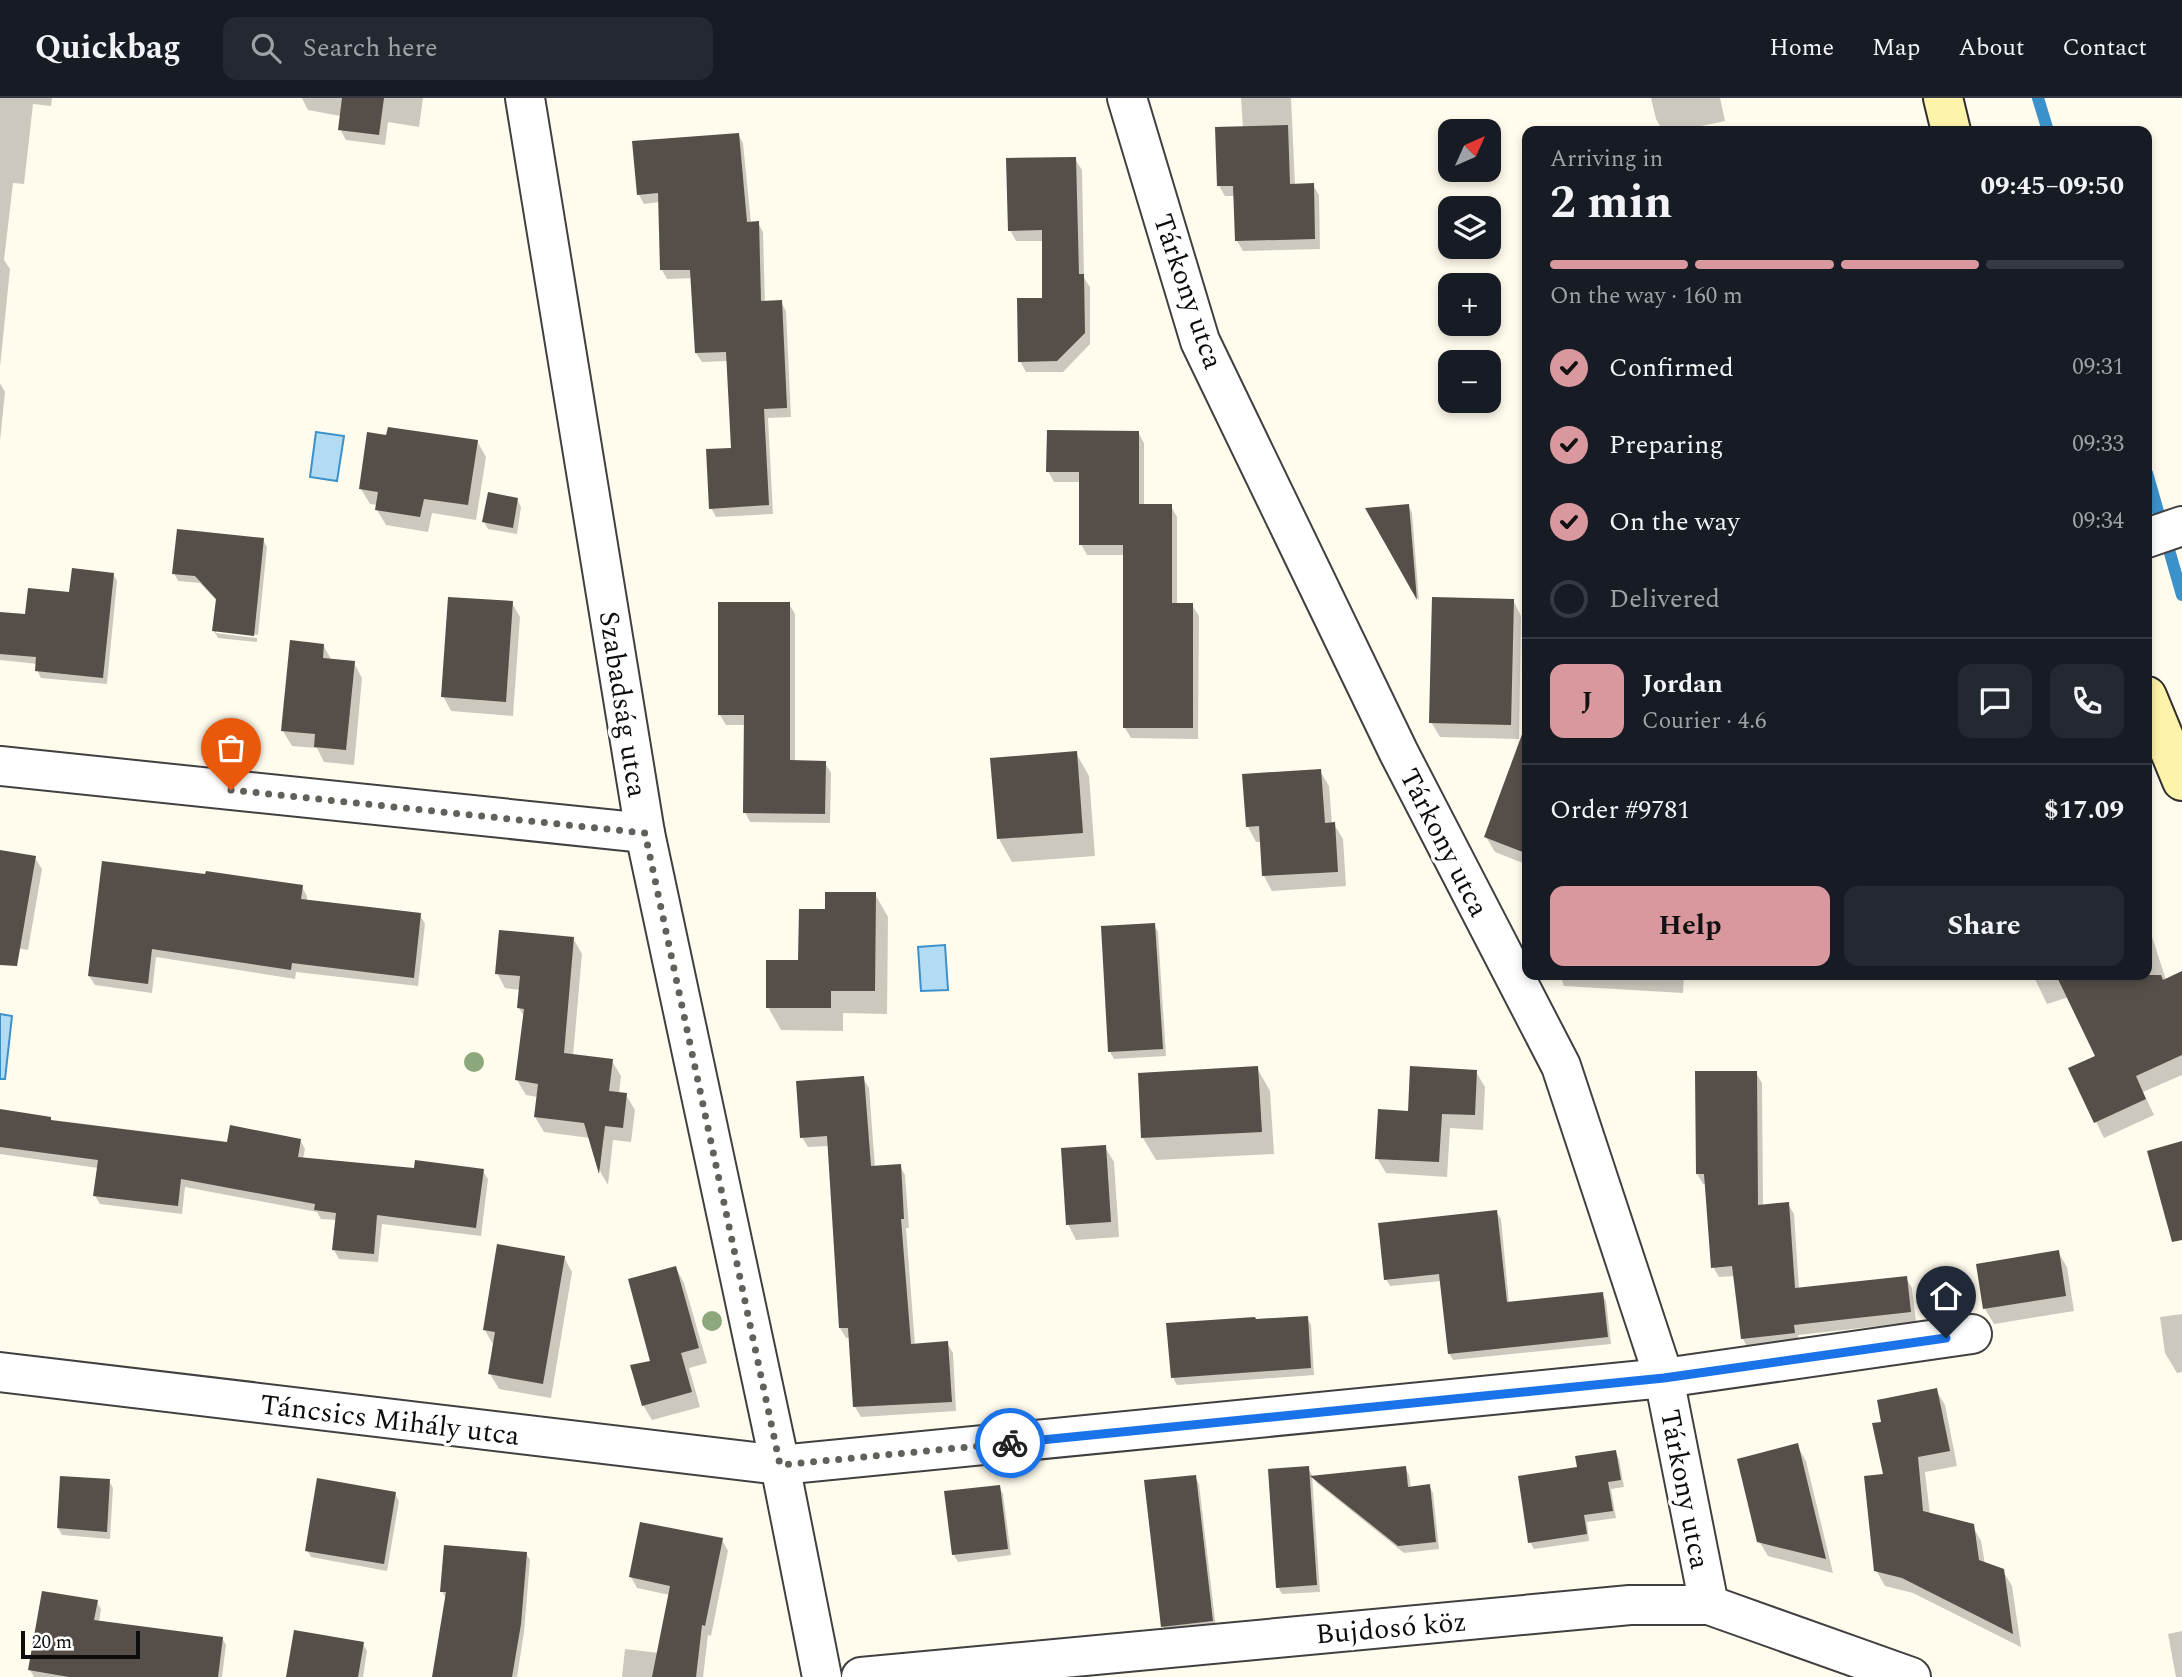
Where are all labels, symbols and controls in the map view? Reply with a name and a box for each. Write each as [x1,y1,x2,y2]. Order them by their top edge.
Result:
search box [223,17,713,80]
text: Quickbag [35,23,181,73]
text: Search here [303,28,438,68]
icon: search [247,29,285,67]
text: Home [1769,30,1834,66]
text: Map [1872,30,1920,66]
text: About [1958,30,2024,66]
text: Contact [2062,30,2147,66]
north arrow [1438,119,1502,182]
map controls [1438,119,1501,413]
text: Arriving in [1550,142,1663,177]
text: 09:45–09:50 [1980,166,2124,206]
text: 2 min [1550,168,1672,238]
button: layers [1438,196,1501,259]
street label: Tárkony utca [1141,208,1234,375]
button: + [1438,273,1501,336]
text: On the way · 160 m [1550,279,1743,314]
text: Confirmed [1609,348,1734,388]
icon: check [1550,349,1588,387]
button: − [1438,350,1501,413]
text: 09:31 [2072,350,2124,385]
text: Preparing [1609,425,1723,465]
icon: check [1550,426,1588,464]
text: 09:33 [2072,427,2124,462]
text: On the way [1609,502,1740,542]
icon: check [1550,503,1588,541]
text: 09:34 [2072,504,2124,539]
text: Delivered [1609,579,1720,619]
street label: Szabadság utca [587,608,659,801]
text: Jordan [1642,664,1723,704]
button: chat [1958,664,2032,738]
button: phone [2050,664,2124,738]
text: J [1581,681,1593,721]
text: Courier · 4.6 [1642,704,1767,739]
pin [201,718,261,790]
icon: bag [212,729,250,767]
street label: Tárkony utca [1388,761,1500,925]
text: Order #9781 [1550,790,1690,830]
text: $17.09 [2044,790,2124,830]
button: Help [1550,886,1830,966]
button: Share [1844,886,2124,966]
pin [1916,1266,1976,1338]
icon: home [1927,1277,1965,1315]
street label: Táncsics Mihály utca [258,1383,522,1458]
street label: Tárkony utca [1648,1406,1721,1573]
courier [975,1408,1045,1478]
icon: bike [991,1424,1029,1462]
street label: Bujdosó köz [1314,1600,1468,1657]
scale bar [21,1628,140,1660]
text: 20 m [32,1628,72,1657]

